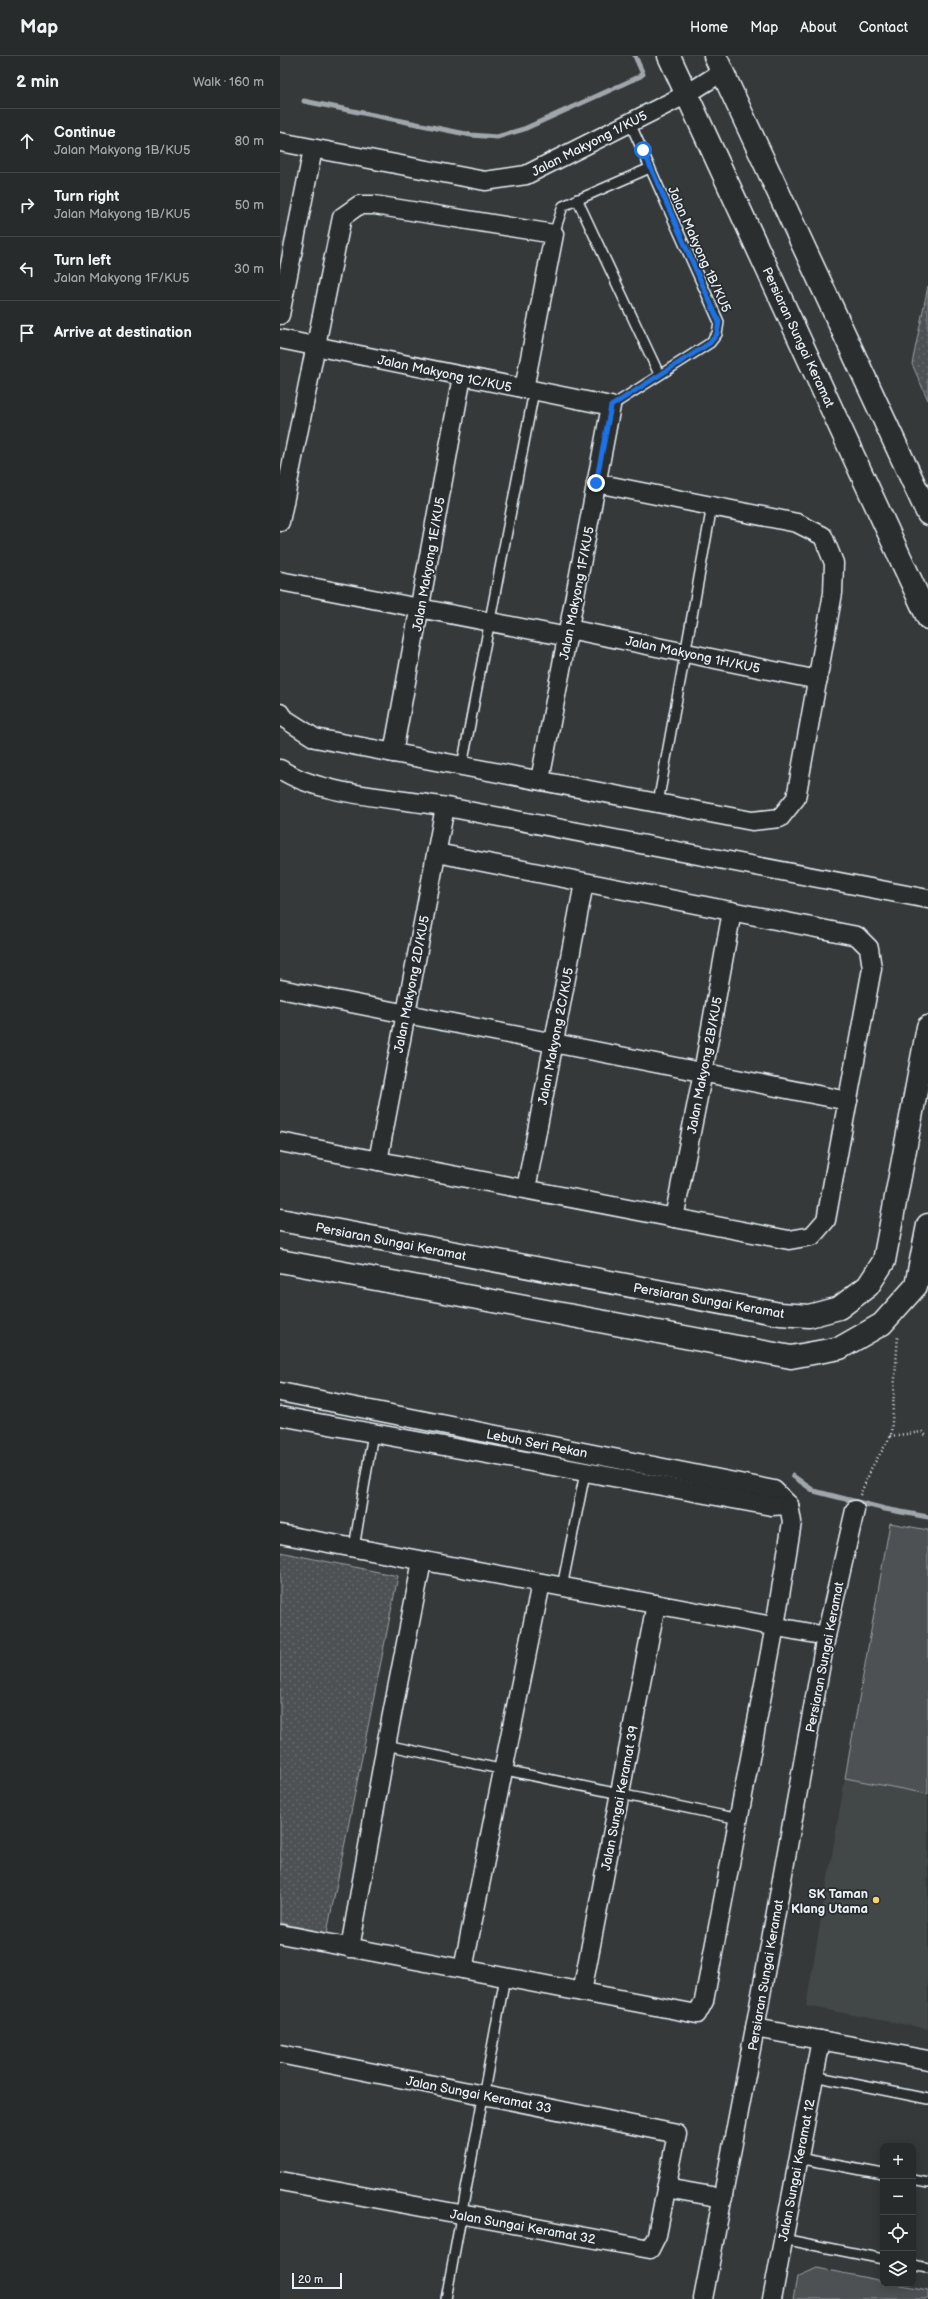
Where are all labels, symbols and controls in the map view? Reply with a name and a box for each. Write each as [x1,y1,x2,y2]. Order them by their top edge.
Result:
text: Map [20,16,58,39]
text: Home [690,19,728,36]
text: Map [750,19,778,36]
text: About [800,19,837,36]
text: Contact [859,19,908,36]
text: 2 min [16,72,59,92]
text: Walk · 160 m [193,74,264,90]
street label: Jalan Makyong 1/KU5 [529,108,650,180]
text: Continue [54,123,116,142]
icon: ahead [16,130,38,152]
text: 80 m [235,133,264,149]
route start [634,141,652,159]
text: Jalan Makyong 1B/KU5 [54,142,191,158]
street label: Jalan Makyong 1B/KU5 [664,184,734,315]
text: Turn right [54,187,119,206]
icon: right [16,194,38,216]
text: 50 m [235,197,264,213]
text: Jalan Makyong 1B/KU5 [54,206,191,222]
text: Turn left [54,251,111,270]
icon: left [16,258,38,280]
text: 30 m [234,261,264,277]
street label: Persiaran Sungai Keramat [759,265,838,410]
text: Jalan Makyong 1F/KU5 [54,270,189,286]
icon: arrive [16,322,38,344]
text: Arrive at destination [54,323,192,342]
street label: Jalan Makyong 1C/KU5 [376,352,513,396]
route end [587,474,605,492]
street label: Jalan Makyong 1E/KU5 [409,496,449,633]
street label: Jalan Makyong 1F/KU5 [556,525,598,661]
street label: Jalan Makyong 1H/KU5 [624,633,762,677]
street label: Jalan Makyong 2D/KU5 [391,914,433,1054]
street label: Jalan Makyong 2C/KU5 [535,966,577,1106]
street label: Jalan Makyong 2B/KU5 [684,995,726,1135]
street label: Persiaran Sungai Keramat [314,1220,467,1264]
street label: Persiaran Sungai Keramat [632,1280,786,1322]
street label: Lebuh Seri Pekan [485,1426,589,1462]
street label: Persiaran Sungai Keramat [803,1581,847,1734]
street label: Jalan Sungai Keramat 39 [598,1724,642,1872]
place label: SK Taman Klang Utama [791,1886,868,1917]
marker: SK Taman Klang Utama [871,1895,881,1905]
street label: Persiaran Sungai Keramat [745,1898,787,2052]
street label: Jalan Sungai Keramat 33 [405,2073,553,2117]
street label: Jalan Sungai Keramat 12 [775,2097,819,2243]
map controls [880,2143,916,2287]
button: + [880,2143,916,2179]
button: − [880,2179,916,2215]
street label: Jalan Sungai Keramat 32 [449,2206,597,2248]
button: locate [880,2215,916,2251]
button: layers [880,2251,916,2287]
scale bar [292,2271,342,2290]
text: 20 m [298,2273,323,2286]

